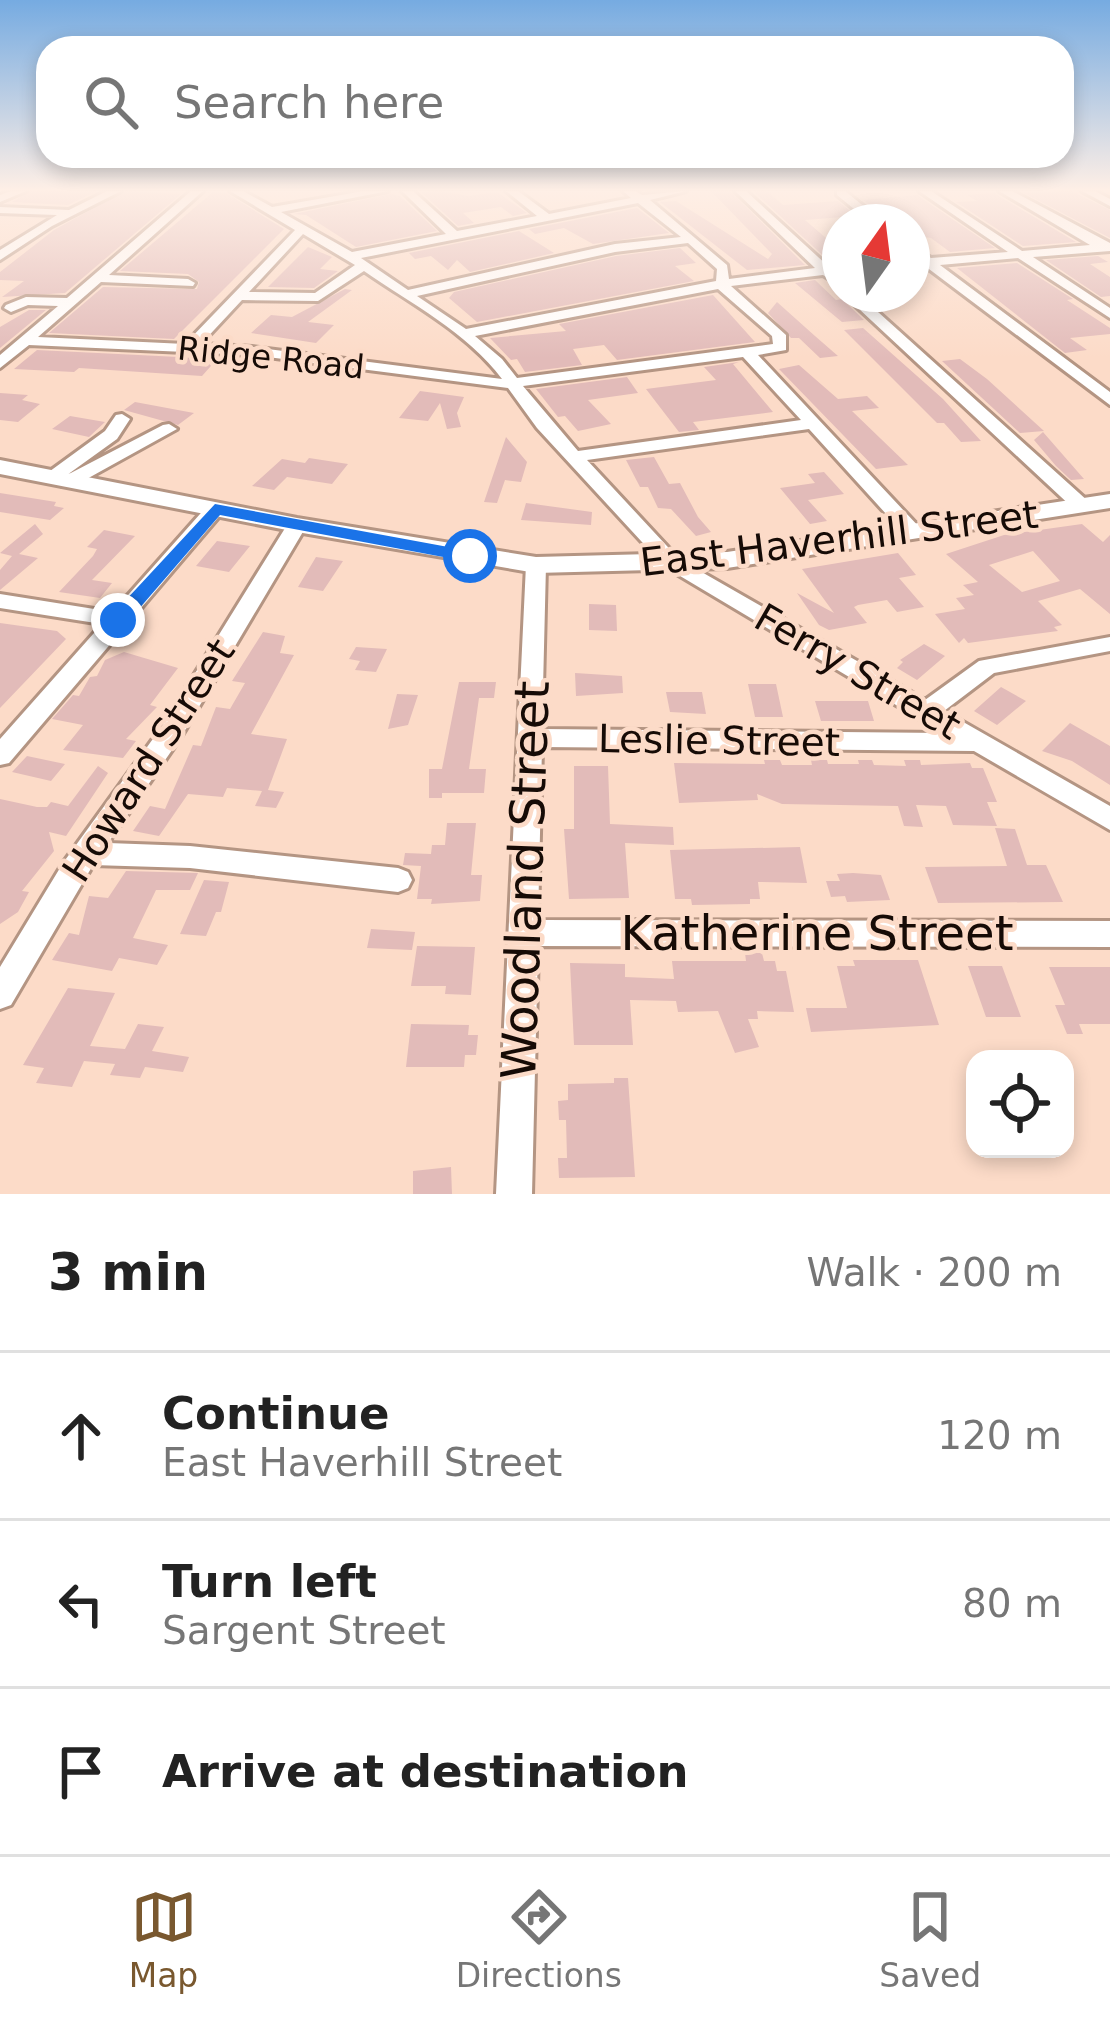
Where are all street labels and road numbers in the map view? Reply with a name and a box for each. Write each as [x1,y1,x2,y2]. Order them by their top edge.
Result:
street label: Ridge Road [176,328,366,387]
street label: East Haverhill Street [638,492,1040,585]
street label: Ferry Street [747,595,968,748]
street label: Howard Street [53,631,244,890]
street label: Woodland Street [490,680,560,1080]
street label: Leslie Street [598,716,840,765]
street label: Katherine Street [621,905,1013,961]

